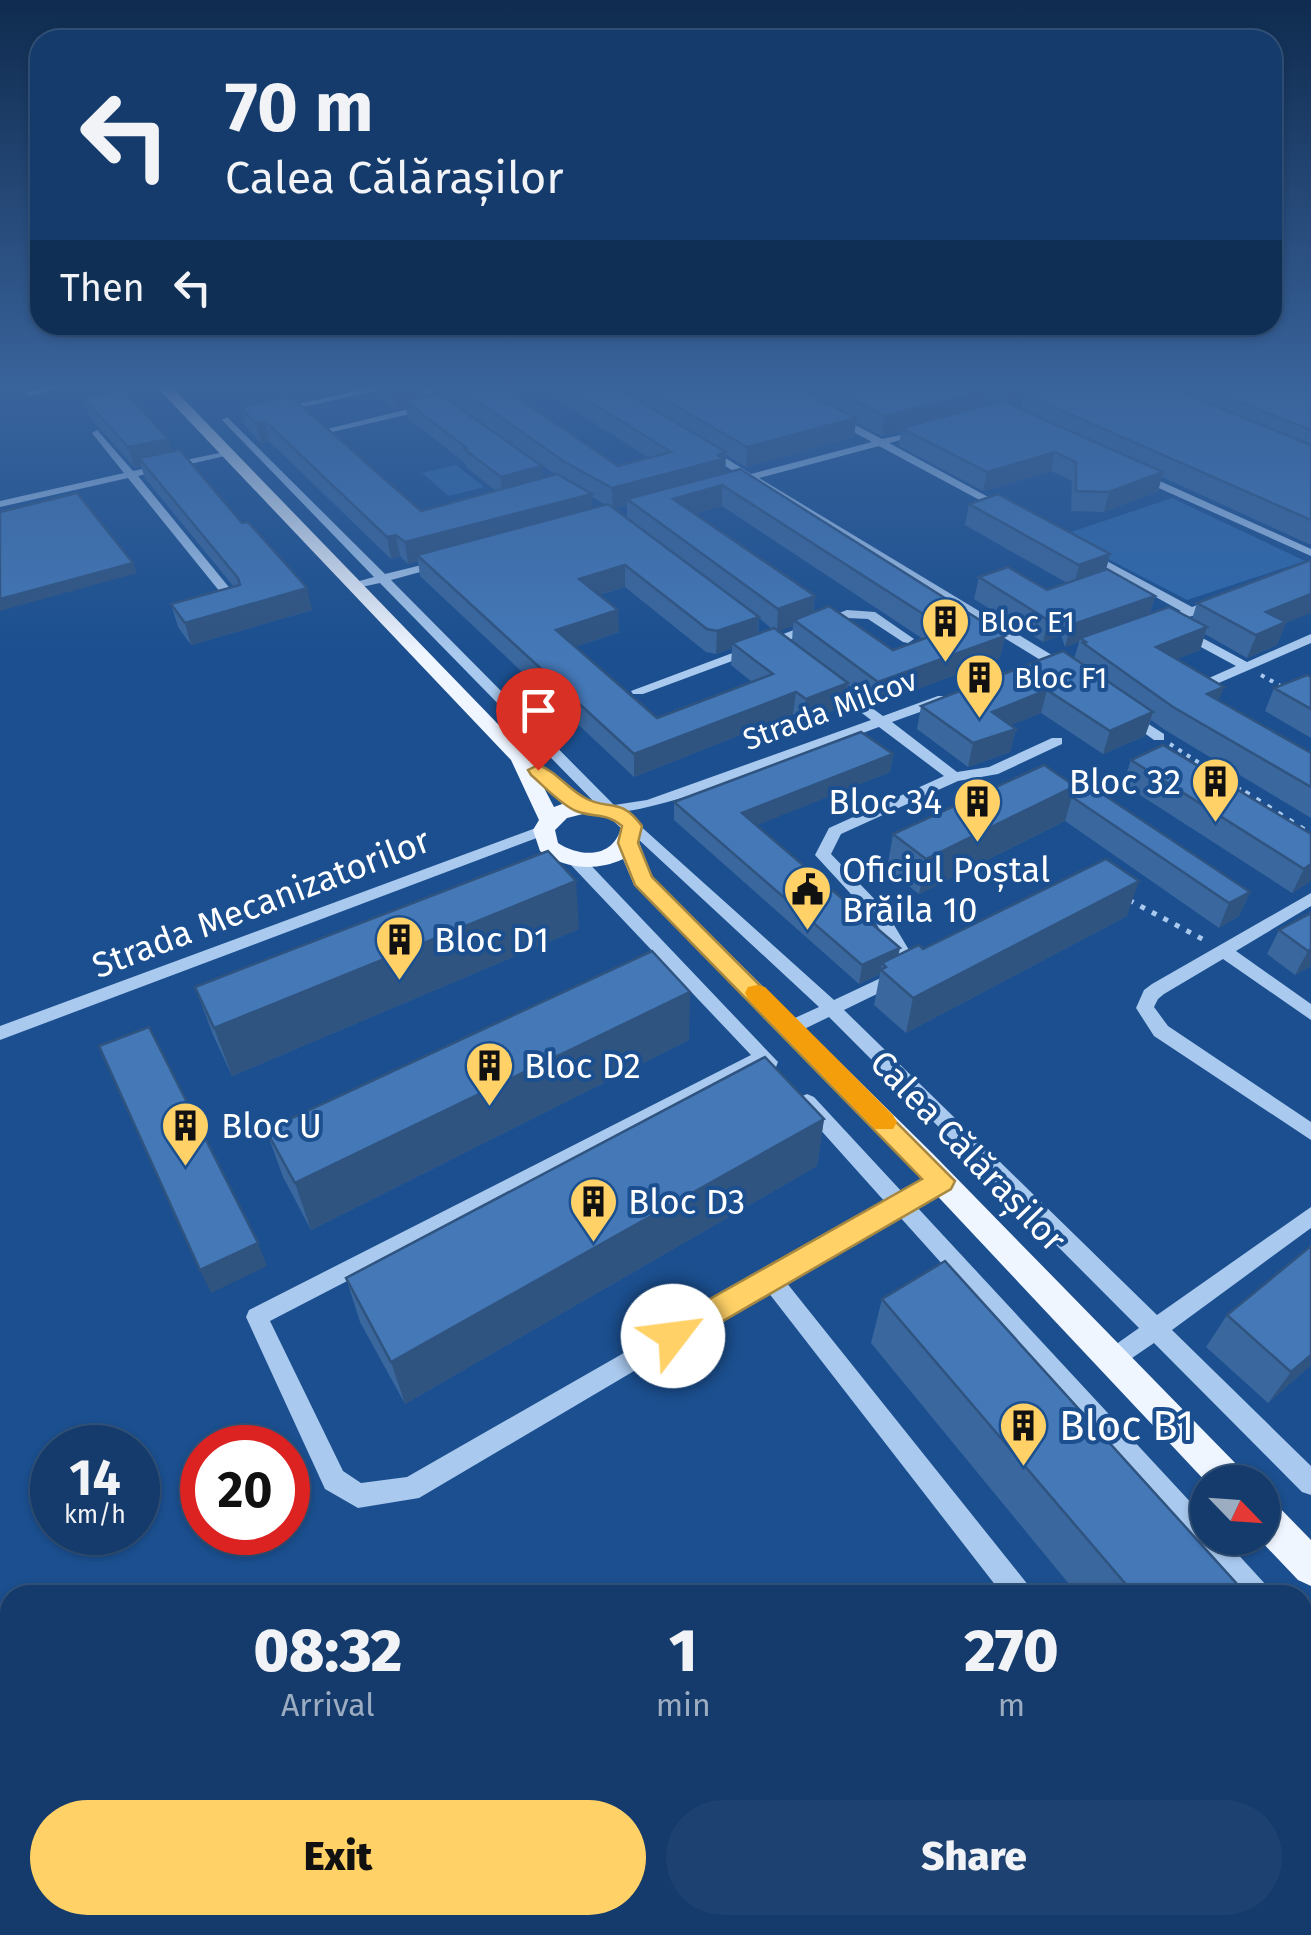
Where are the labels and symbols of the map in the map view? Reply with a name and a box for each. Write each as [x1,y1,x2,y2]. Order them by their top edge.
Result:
building icon: Bloc E1 [919,596,971,664]
place label: Bloc E1 [980,604,1075,640]
building icon: Bloc F1 [953,652,1005,720]
place label: Bloc F1 [1014,660,1108,696]
street label: Strada Milcov [738,662,922,758]
pin [496,668,581,771]
building icon: Bloc 32 [1190,756,1242,824]
place label: Bloc 32 [1069,761,1181,803]
building icon: Bloc 34 [951,776,1003,844]
place label: Bloc 34 [828,781,942,823]
street label: Strada Mecanizatorilor [86,819,436,987]
place label: Oficiul Poștal Brăila 10 [842,849,1050,931]
public building icon: Oficiul Poștal Brăila 10 [781,864,833,932]
building icon: Bloc D1 [373,914,425,982]
place label: Bloc D1 [434,919,549,961]
building icon: Bloc D2 [463,1040,515,1108]
street label: Calea Călărașilor [861,1042,1075,1261]
place label: Bloc D2 [524,1045,641,1087]
building icon: Bloc U [160,1100,212,1168]
place label: Bloc U [221,1105,322,1147]
building icon: Bloc D3 [567,1176,619,1244]
place label: Bloc D3 [628,1181,745,1223]
position arrow [621,1284,725,1388]
building icon: Bloc B1 [998,1400,1050,1468]
place label: Bloc B1 [1059,1401,1194,1451]
speed limit sign: 20 [180,1425,310,1555]
north arrow [1190,1465,1280,1555]

